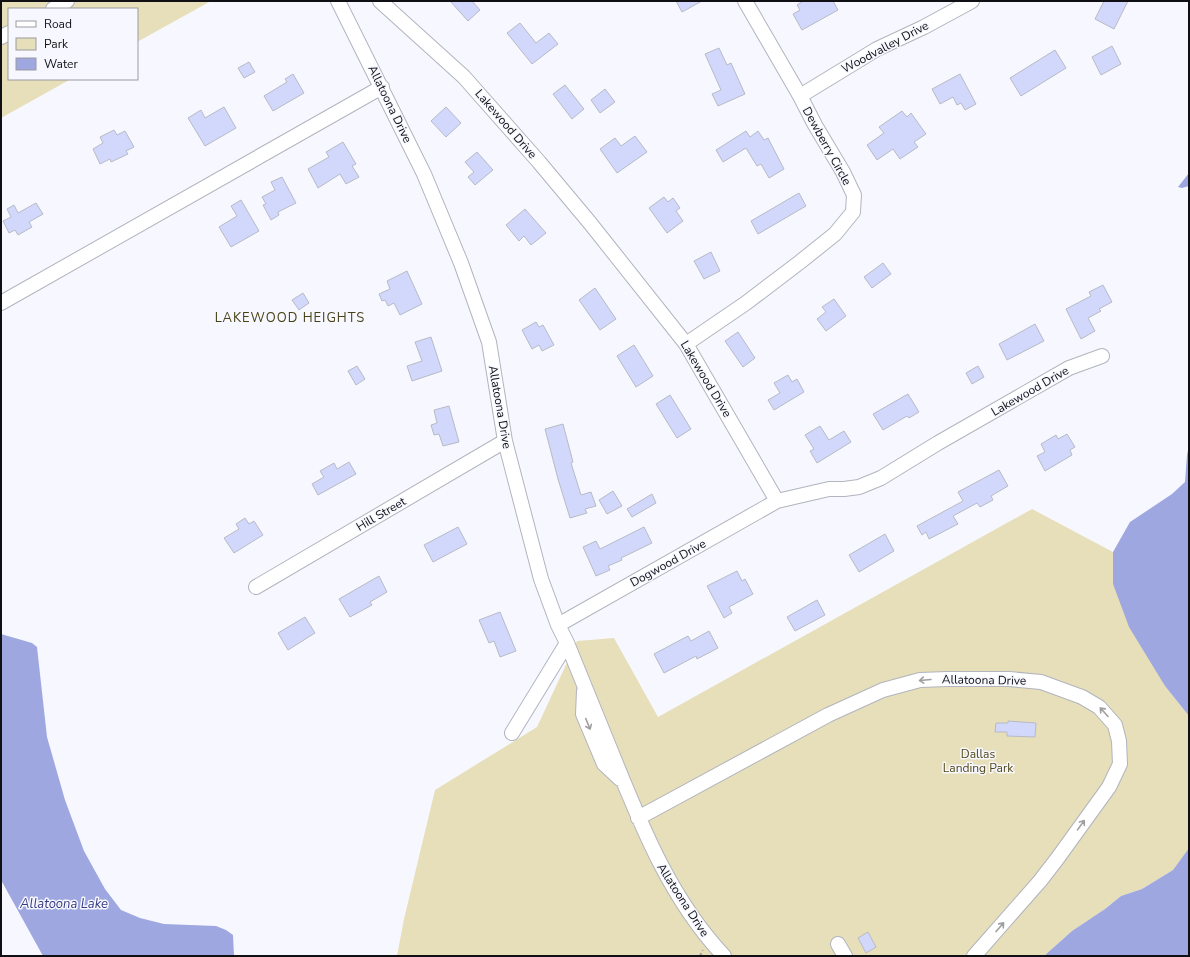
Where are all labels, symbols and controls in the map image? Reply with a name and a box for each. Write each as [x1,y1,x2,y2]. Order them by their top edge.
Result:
legend [8,8,138,80]
text: Road [44,16,72,32]
street label: Woodvalley Drive [839,17,931,77]
text: Park [44,36,69,52]
text: Water [44,56,78,72]
street label: Allatoona Drive [364,63,416,145]
street label: Lakewood Drive [471,86,541,162]
street label: Dewberry Circle [799,104,855,188]
district label: LAKEWOOD HEIGHTS [215,309,365,327]
street label: Lakewood Drive [677,338,735,420]
street label: Lakewood Drive [988,362,1072,420]
street label: Allatoona Drive [485,364,515,450]
street label: Hill Street [353,493,409,535]
street label: Dogwood Drive [627,536,709,590]
street label: Allatoona Drive [942,671,1026,689]
one-way arrow [919,677,932,684]
one-way arrow [1099,706,1108,717]
one-way arrow [584,718,592,730]
park label: Dallas Landing Park [943,746,1014,776]
one-way arrow [1077,820,1085,831]
street label: Allatoona Drive [653,860,713,940]
water label: Allatoona Lake [19,895,108,913]
one-way arrow [995,922,1004,932]

